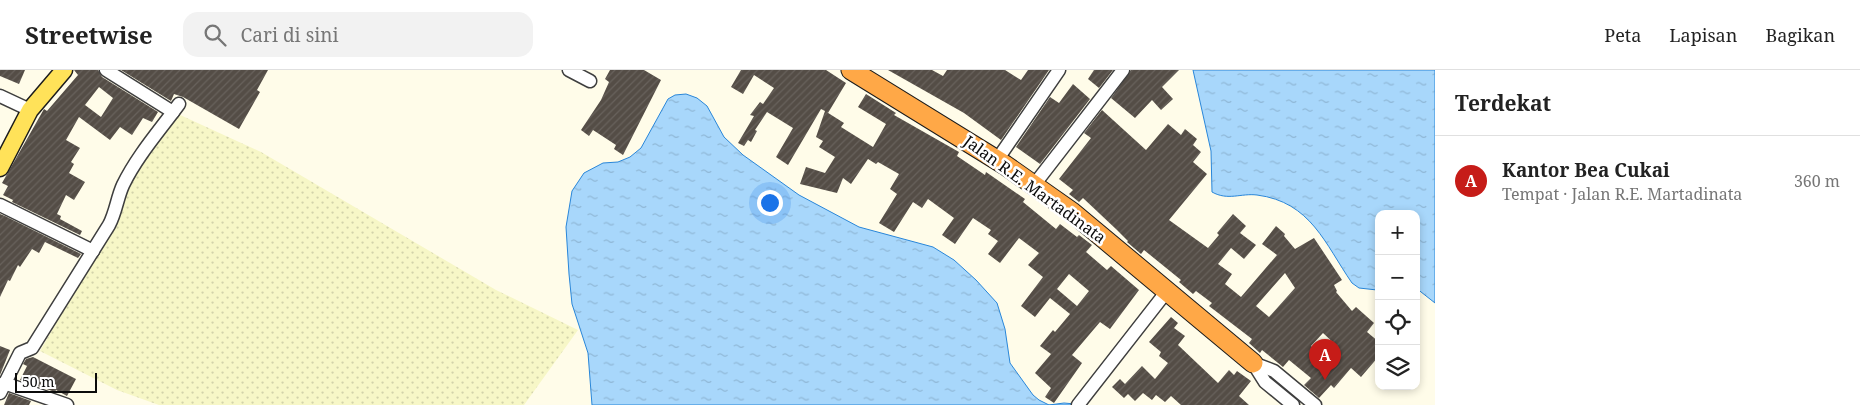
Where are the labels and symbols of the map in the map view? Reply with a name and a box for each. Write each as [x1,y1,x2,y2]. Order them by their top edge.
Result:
street label: Jalan R.E. Martadinata [959,129,1111,248]
your location [757,190,783,216]
pin: A [1309,339,1341,380]
scale bar [15,370,98,393]

